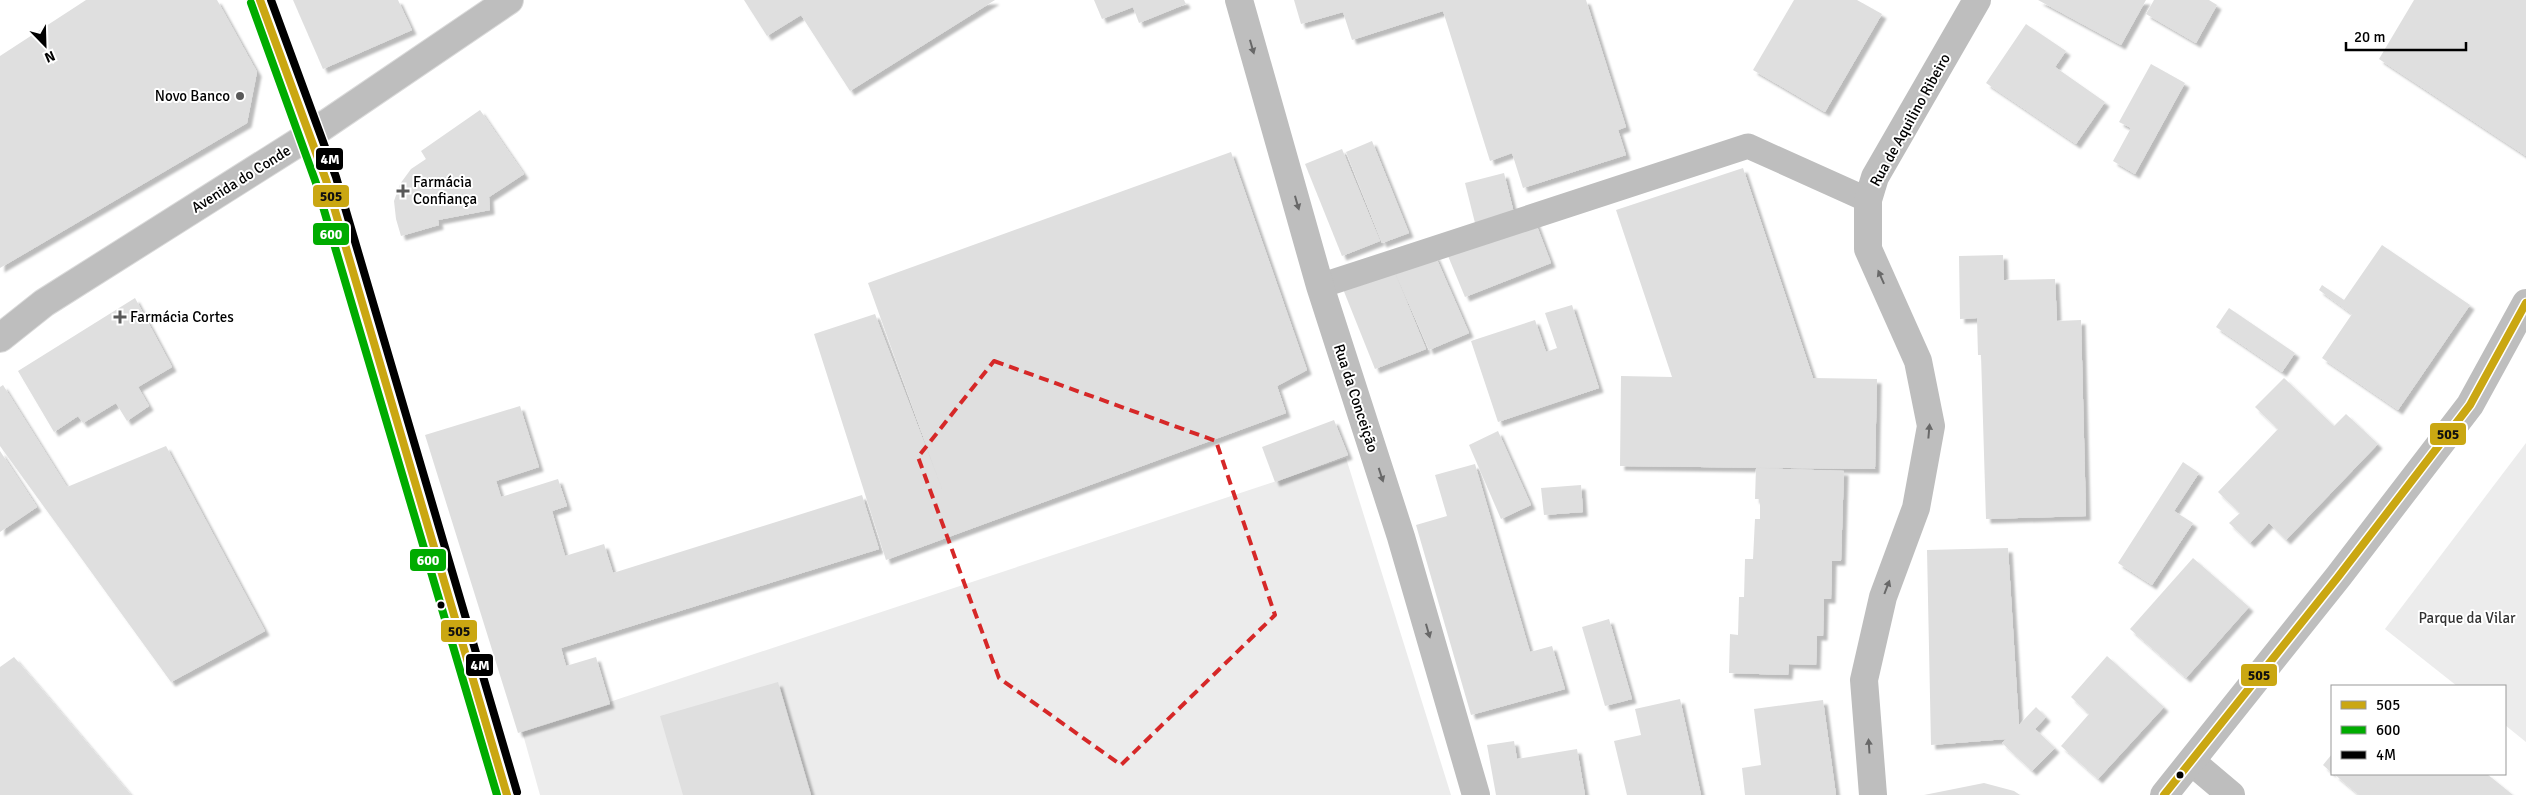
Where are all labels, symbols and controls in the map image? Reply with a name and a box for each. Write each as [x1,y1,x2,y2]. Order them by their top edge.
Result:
north arrow [20,20,70,70]
scale bar [2346,20,2466,52]
text: 20 m [2354,28,2385,46]
one-way arrow [1249,39,1257,54]
text: N [42,47,58,66]
street label: Rua de Aquilino Ribeiro [1866,50,1954,190]
place label: Novo Banco [155,87,230,105]
marker: Novo Banco [234,90,246,102]
street label: Avenida do Conde [188,141,294,217]
line badge: 4M [315,147,344,171]
text: 4M [320,151,340,168]
place label: Farmácia Confiança [413,173,477,208]
line badge: 505 [312,184,350,208]
marker: Farmácia Confiança [397,185,409,197]
text: 505 [320,188,342,205]
one-way arrow [1293,196,1301,211]
line badge: 600 [312,222,350,246]
text: 600 [320,226,343,243]
one-way arrow [1877,270,1885,284]
place label: Farmácia Cortes [130,308,234,326]
marker: Farmácia Cortes [114,311,126,323]
street label: Rua da Conceição [1330,342,1382,454]
one-way arrow [1925,422,1933,438]
line badge: 505 [2429,422,2467,446]
text: 505 [2437,426,2459,443]
one-way arrow [1378,468,1385,483]
line badge: 600 [409,548,447,572]
text: 600 [417,552,440,569]
one-way arrow [1883,579,1891,594]
unlabelled marker [436,600,446,610]
park label: Parque da Vilar [2418,609,2516,627]
line badge: 505 [440,619,478,643]
text: 505 [448,623,470,640]
one-way arrow [1425,624,1433,639]
line badge: 4M [465,653,494,677]
text: 4M [470,657,490,674]
line badge: 505 [2240,663,2278,687]
text: 505 [2248,667,2270,684]
legend [2331,685,2506,775]
text: 505 [2376,696,2400,714]
text: 600 [2376,721,2400,739]
one-way arrow [1865,738,1873,754]
text: 4M [2376,746,2396,764]
unlabelled marker [2175,770,2185,780]

